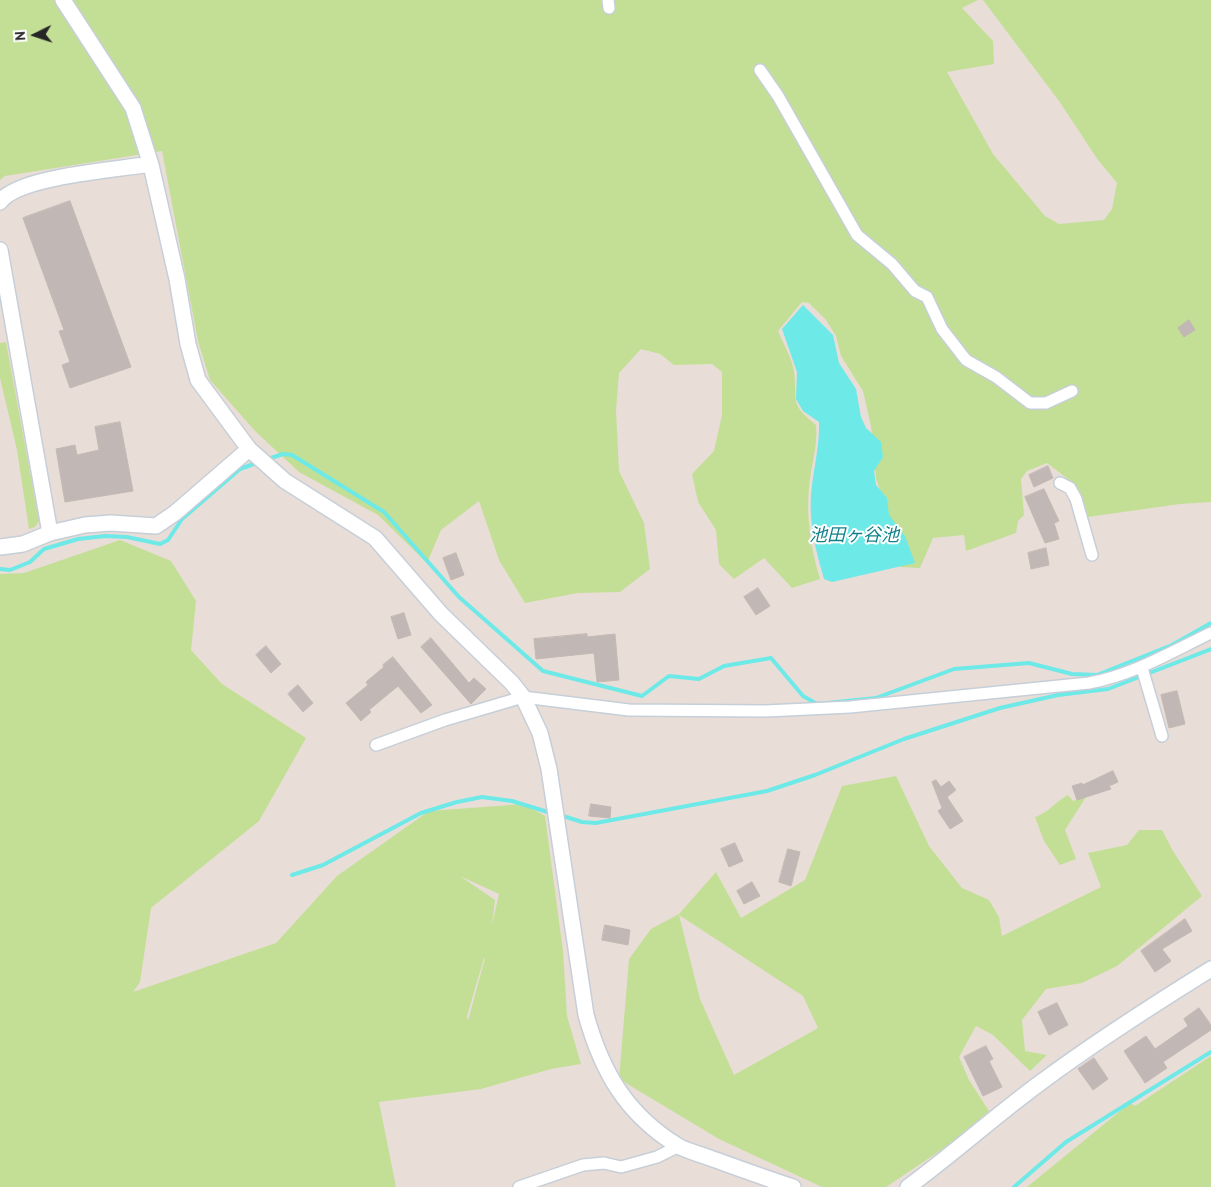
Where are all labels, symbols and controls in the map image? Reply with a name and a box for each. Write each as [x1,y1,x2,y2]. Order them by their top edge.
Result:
north arrow [10,10,60,60]
text: N [11,31,29,41]
water label: 池田ヶ谷池 [809,525,899,547]

